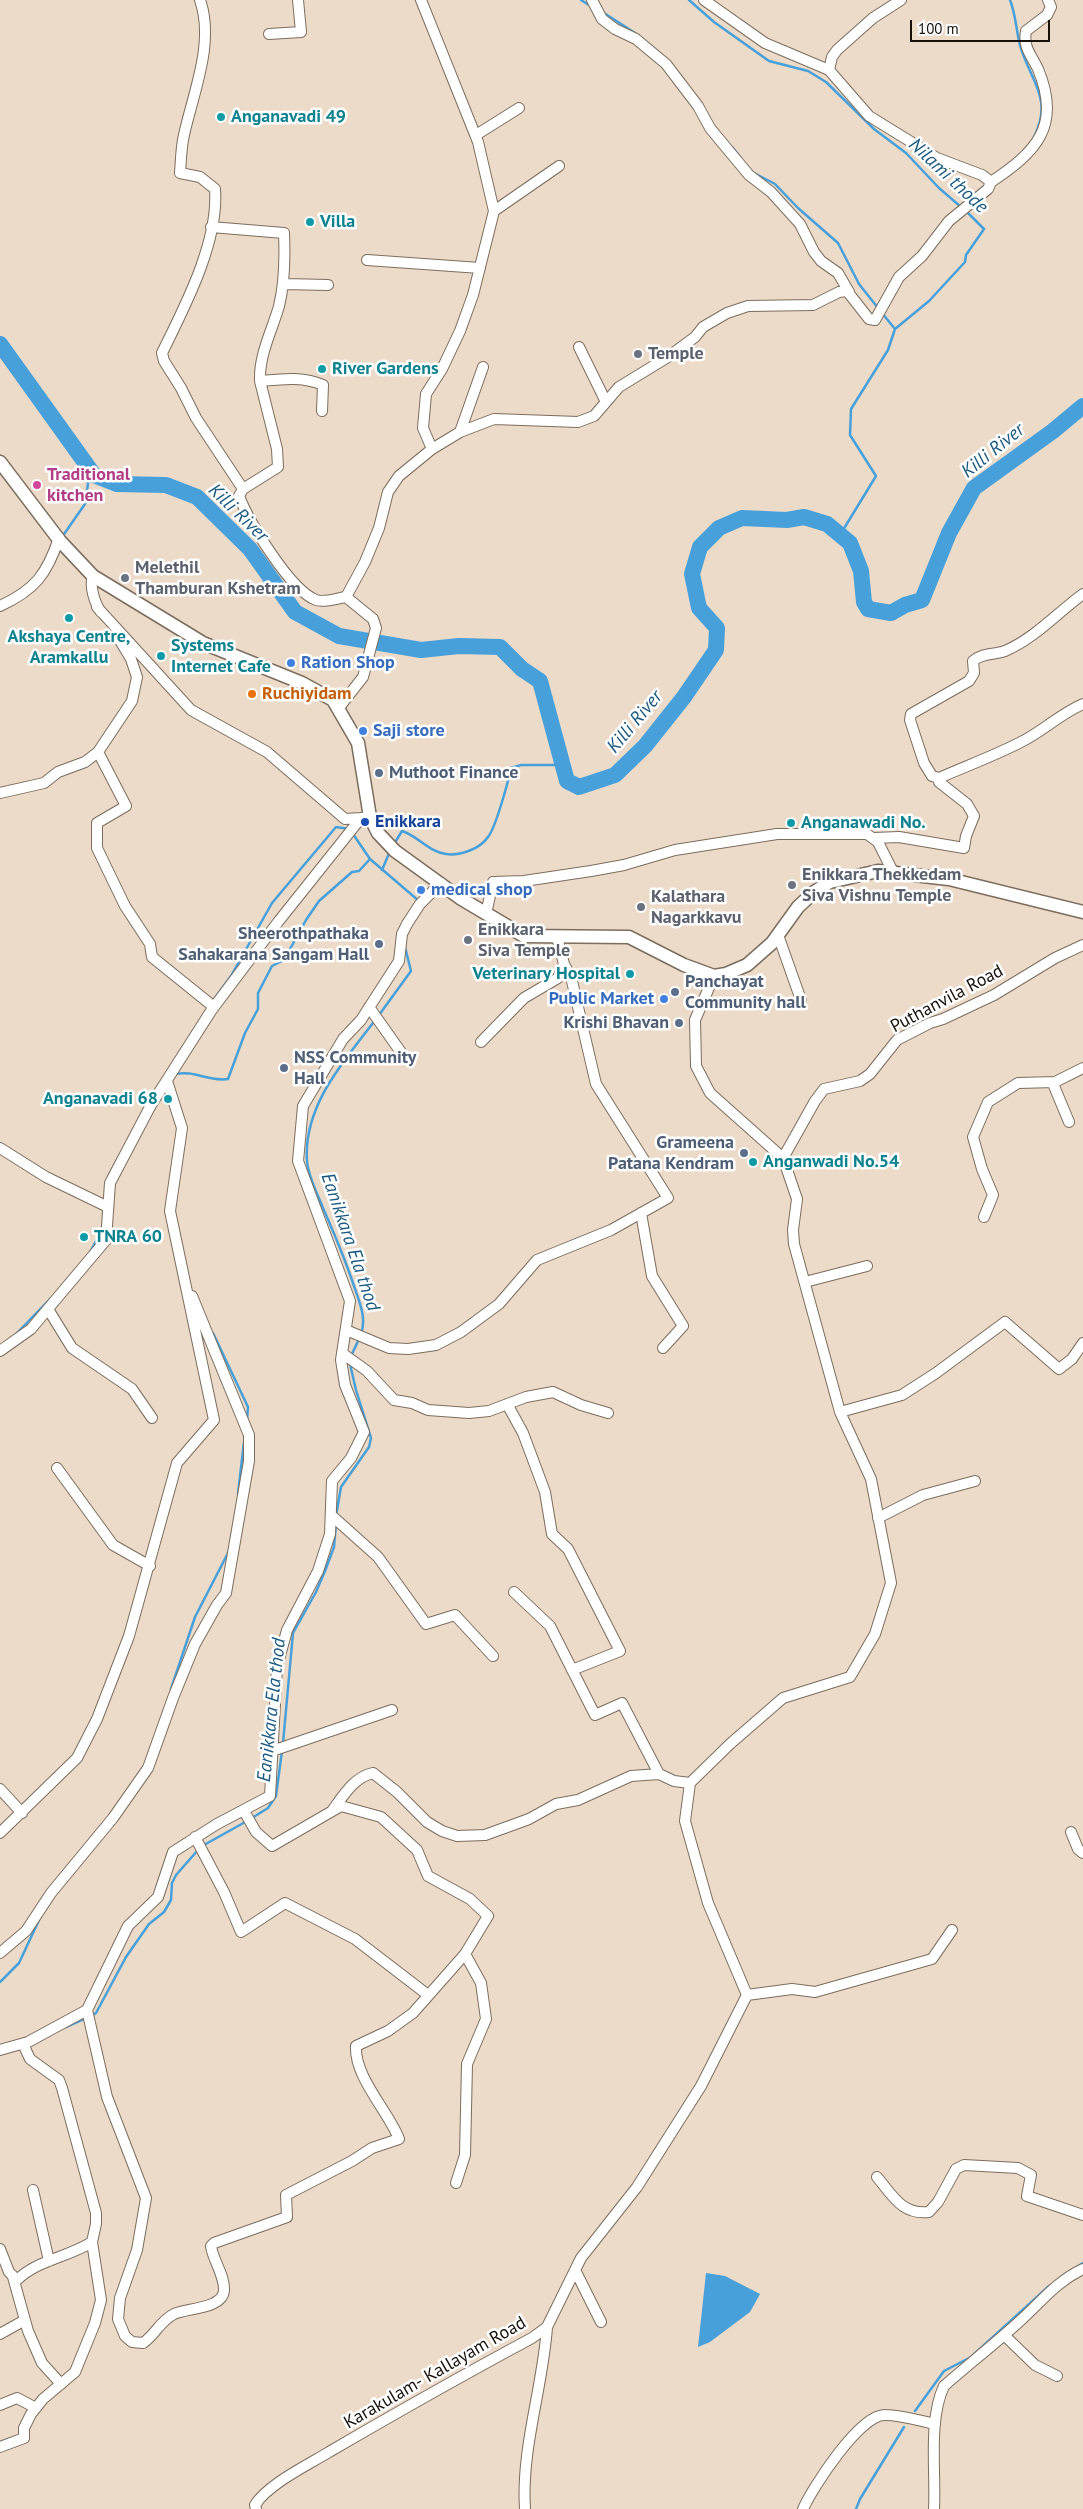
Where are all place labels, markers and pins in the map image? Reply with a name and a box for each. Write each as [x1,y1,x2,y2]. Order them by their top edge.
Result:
place label: Anganavadi 49 [231,106,346,128]
marker: Anganavadi 49 [215,111,227,123]
place label: Villa [320,211,355,233]
marker: Villa [304,216,316,228]
place label: Temple [648,343,704,365]
marker: Temple [632,348,644,360]
place label: River Gardens [332,358,439,380]
marker: River Gardens [316,363,328,375]
place label: Traditional kitchen [47,464,130,506]
marker: Traditional kitchen [31,479,43,491]
place label: Melethil Thamburan Kshetram [135,557,301,600]
marker: Melethil Thamburan Kshetram [119,572,131,584]
marker: Akshaya Centre, Aramkallu [63,612,75,624]
place label: Akshaya Centre, Aramkallu [8,626,130,669]
place label: Systems Internet Cafe [171,635,271,678]
marker: Systems Internet Cafe [155,650,167,662]
place label: Ration Shop [301,652,395,674]
marker: Ration Shop [285,657,297,669]
place label: Ruchiyidam [262,683,352,705]
marker: Ruchiyidam [246,688,258,700]
place label: Saji store [373,720,445,742]
marker: Saji store [357,725,369,737]
place label: Muthoot Finance [389,762,519,784]
marker: Muthoot Finance [373,767,385,779]
place label: Enikkara [375,811,441,833]
place label: Anganawadi No. [801,812,926,834]
marker: Enikkara [359,816,371,828]
marker: Anganawadi No. [785,817,797,829]
place label: Enikkara Thekkedam Siva Vishnu Temple [802,864,961,906]
place label: medical shop [431,879,533,901]
marker: Enikkara Thekkedam Siva Vishnu Temple [786,879,798,891]
marker: medical shop [415,884,427,896]
place label: Kalathara Nagarkkavu [651,886,742,929]
marker: Kalathara Nagarkkavu [635,901,647,913]
place label: Enikkara Siva Temple [478,919,570,962]
place label: Sheerothpathaka Sahakarana Sangam Hall [178,923,369,966]
marker: Enikkara Siva Temple [462,934,474,946]
marker: Sheerothpathaka Sahakarana Sangam Hall [373,938,385,950]
place label: Veterinary Hospital [473,963,620,985]
marker: Veterinary Hospital [624,968,636,980]
place label: Panchayat Community hall [685,971,806,1014]
marker: Panchayat Community hall [669,986,681,998]
place label: Public Market [549,988,654,1010]
marker: Public Market [658,993,670,1005]
place label: Krishi Bhavan [564,1012,669,1034]
marker: Krishi Bhavan [673,1017,685,1029]
place label: NSS Community Hall [294,1047,416,1090]
marker: NSS Community Hall [278,1062,290,1074]
place label: Anganavadi 68 [43,1088,158,1110]
marker: Anganavadi 68 [162,1093,174,1105]
place label: Grameena Patana Kendram [608,1132,734,1174]
marker: Grameena Patana Kendram [738,1147,750,1159]
place label: Anganwadi No.54 [763,1151,899,1173]
marker: Anganwadi No.54 [747,1156,759,1168]
place label: TNRA 60 [94,1226,162,1248]
marker: TNRA 60 [78,1231,90,1243]

